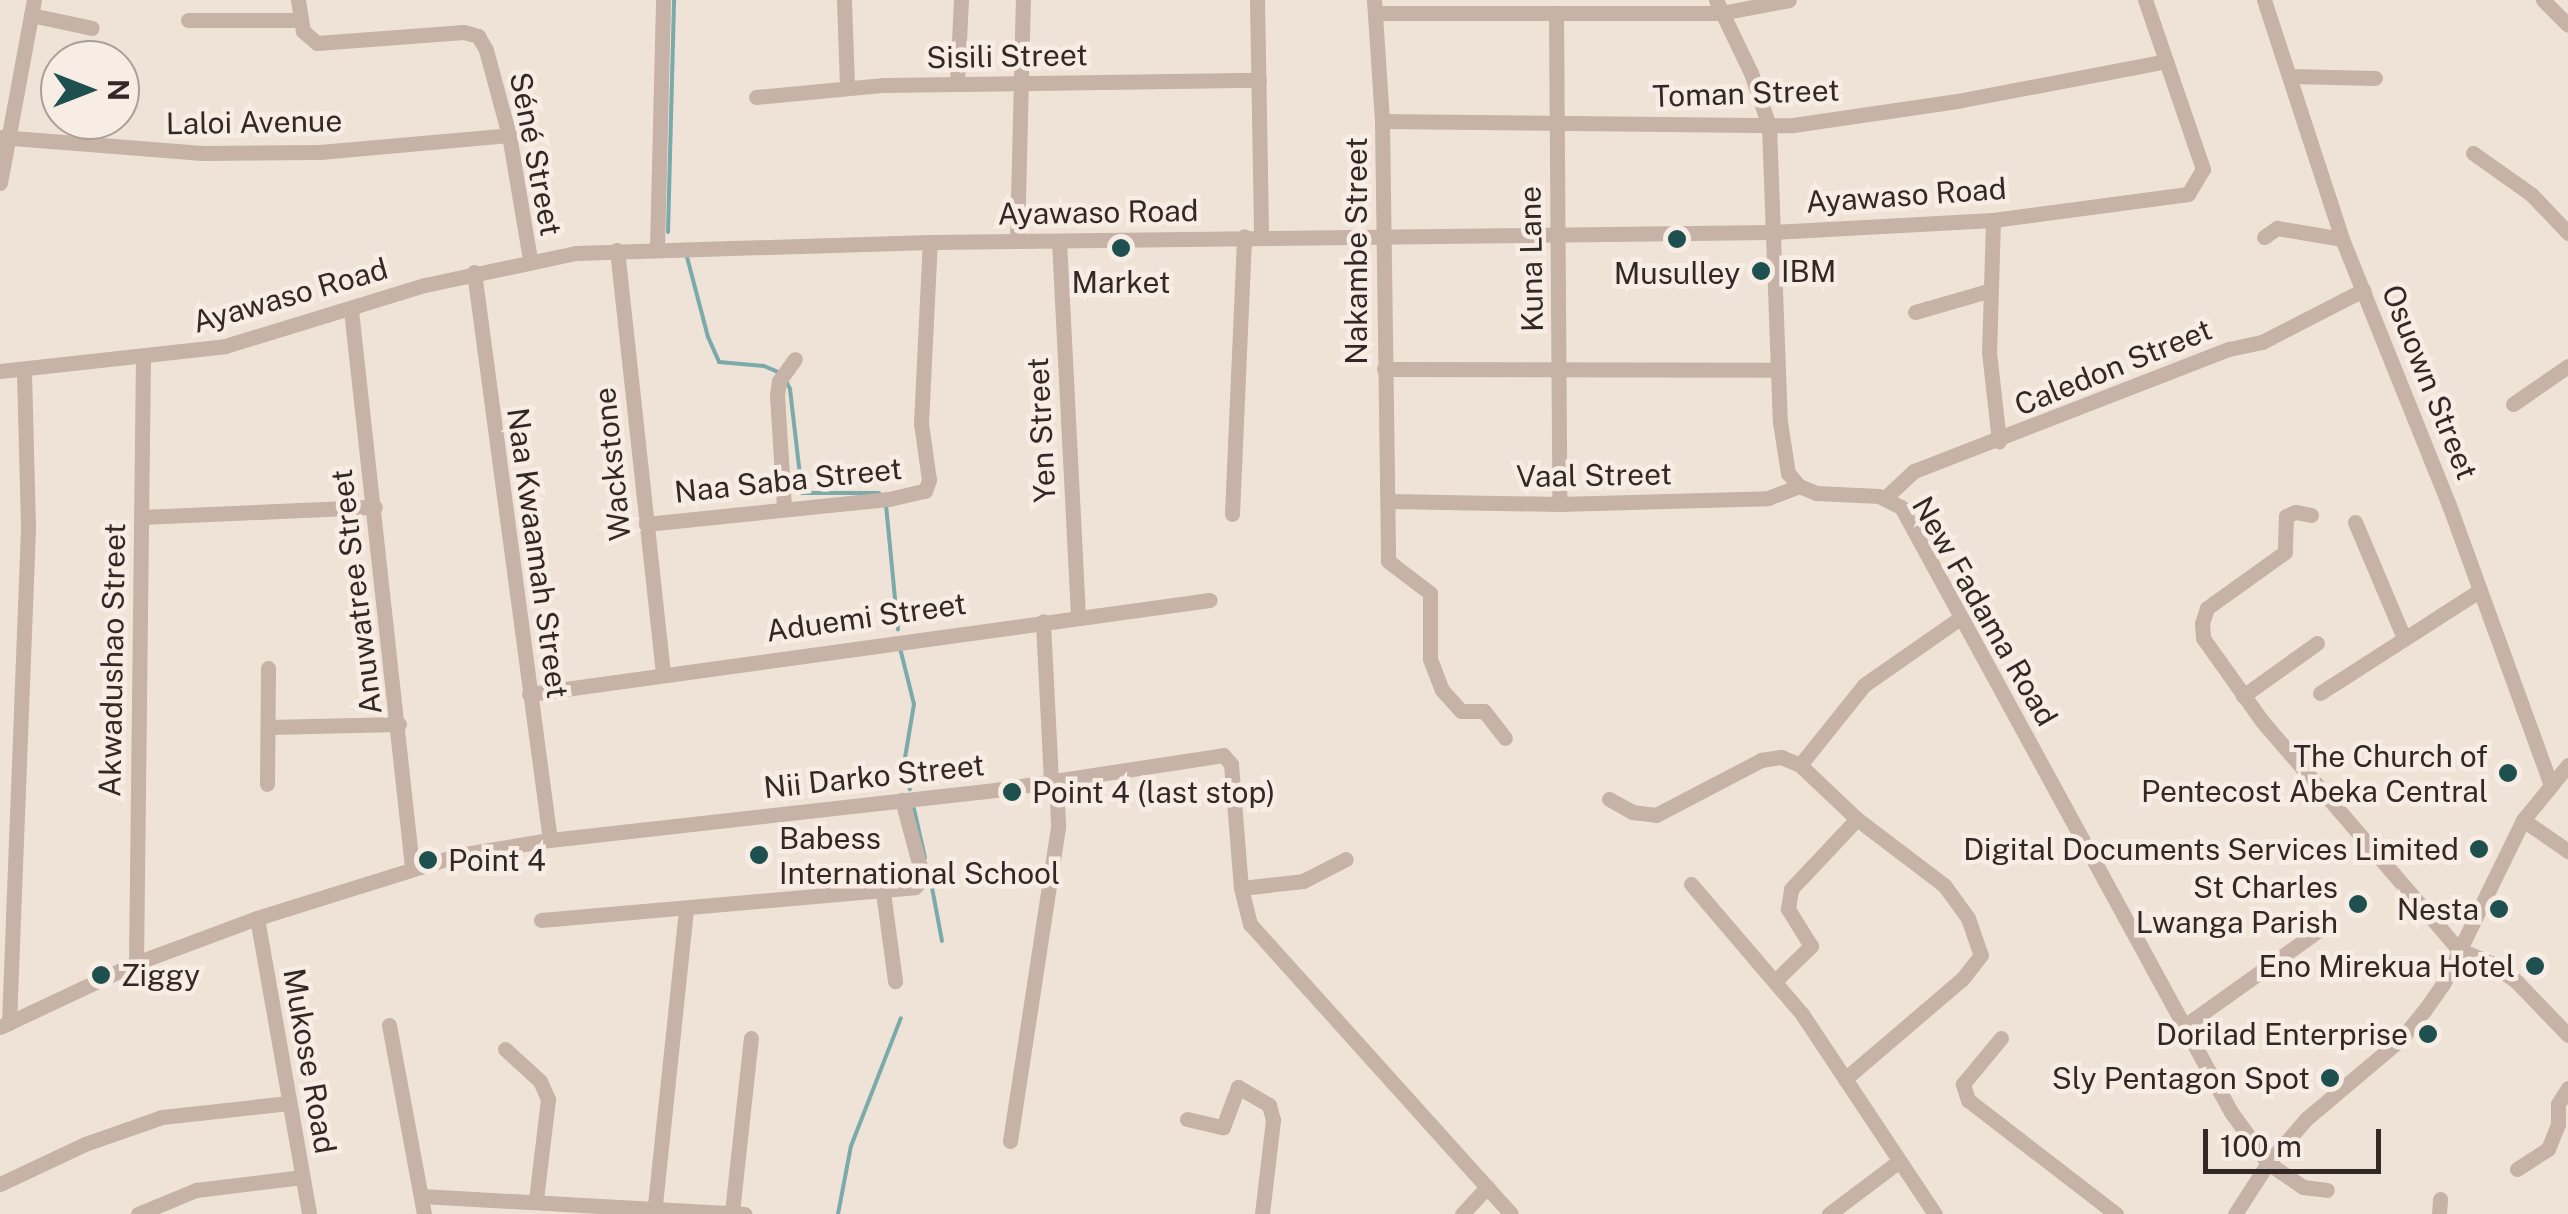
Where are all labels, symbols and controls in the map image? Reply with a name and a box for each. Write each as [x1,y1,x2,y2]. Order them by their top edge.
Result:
street label: Sisili Street [926,37,1088,75]
north arrow [40,40,140,140]
street label: Séné Street [502,69,570,239]
street label: Toman Street [1652,72,1840,114]
text: N [102,79,135,101]
street label: Laloi Avenue [165,102,343,142]
street label: Nakambe Street [1338,137,1374,365]
street label: Ayawaso Road [1804,170,2008,220]
street label: Kuna Lane [1512,186,1550,332]
street label: Ayawaso Road [997,192,1199,232]
marker: Musulley [1666,228,1688,250]
marker: Market [1110,237,1132,259]
street label: Ayawaso Road [188,250,392,340]
place label: IBM [1781,253,1836,289]
place label: Musulley [1614,255,1740,291]
marker: IBM [1750,260,1772,282]
place label: Market [1072,264,1170,300]
street label: Osuown Street [2375,279,2485,485]
street label: Caledon Street [2009,311,2217,423]
street label: Yen Street [1019,356,1063,504]
street label: Wackstone [586,386,638,542]
street label: Naa Kwaamah Street [500,405,576,701]
street label: Naa Saba Street [672,450,904,510]
street label: Vaal Street [1516,456,1672,494]
street label: Anuwatree Street [323,467,389,717]
street label: New Fadama Road [1905,490,2065,732]
street label: Akwadushao Street [92,523,132,797]
street label: Aduemi Street [764,585,968,649]
place label: The Church of Pentecost Abeka Central [2141,738,2488,808]
street label: Nii Darko Street [762,746,986,806]
marker: The Church of Pentecost Abeka Central [2497,762,2519,784]
place label: Point 4 (last stop) [1032,774,1275,810]
marker: Point 4 (last stop) [1001,781,1023,803]
place label: Babess International School [779,820,1060,890]
place label: Digital Documents Services Limited [1963,831,2459,867]
marker: Digital Documents Services Limited [2468,838,2490,860]
place label: Point 4 [448,842,546,878]
marker: Babess International School [748,844,770,866]
marker: Point 4 [417,849,439,871]
place label: St Charles Lwanga Parish [2136,869,2338,940]
place label: Nesta [2397,891,2479,927]
marker: St Charles Lwanga Parish [2347,893,2369,915]
marker: Nesta [2488,898,2510,920]
place label: Eno Mirekua Hotel [2258,948,2515,984]
marker: Eno Mirekua Hotel [2524,955,2546,977]
place label: Ziggy [121,957,200,993]
marker: Ziggy [90,964,112,986]
street label: Mukose Road [276,965,344,1157]
place label: Dorilad Enterprise [2156,1016,2408,1052]
marker: Dorilad Enterprise [2417,1023,2439,1045]
place label: Sly Pentagon Spot [2052,1060,2310,1096]
marker: Sly Pentagon Spot [2319,1067,2341,1089]
scale bar [2208,1109,2386,1171]
text: 100 m [2220,1128,2302,1164]

